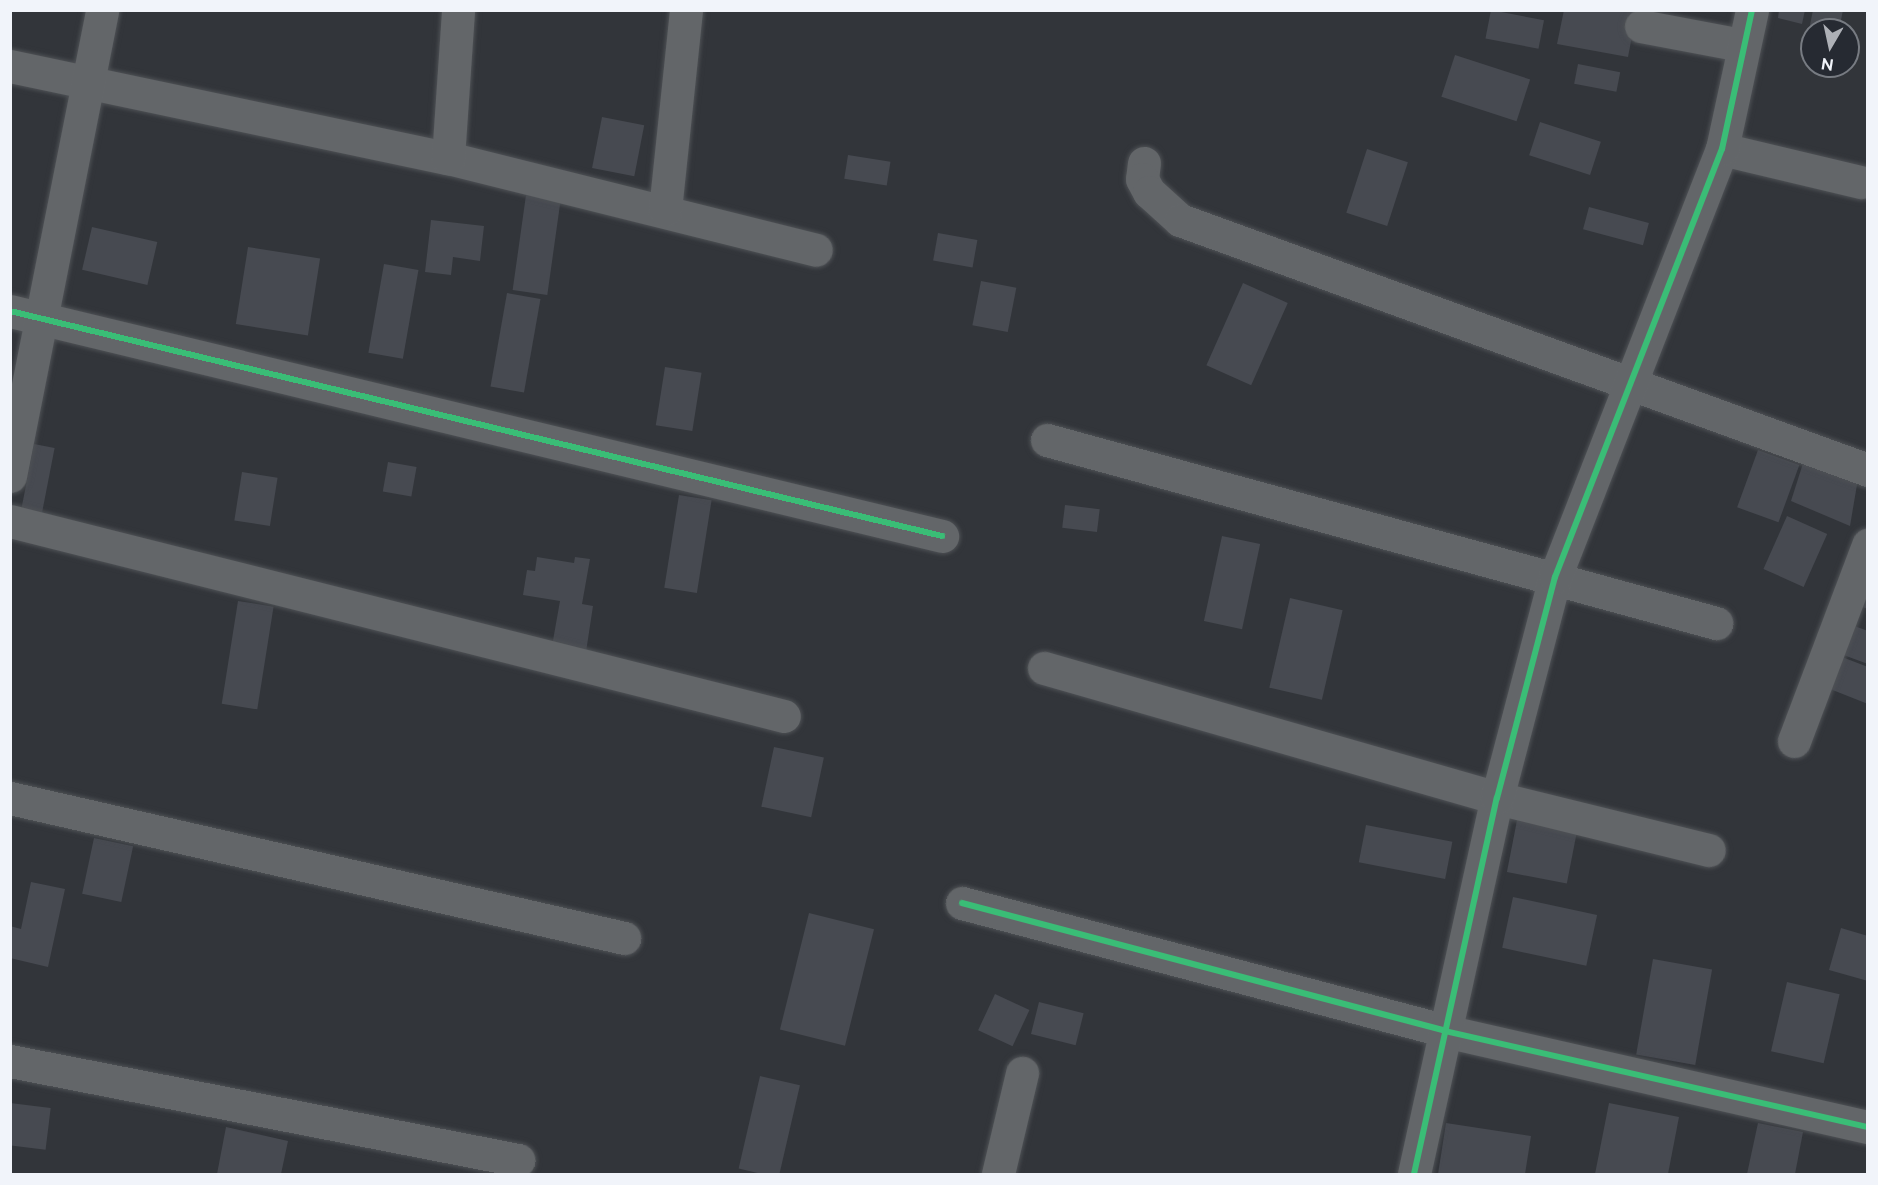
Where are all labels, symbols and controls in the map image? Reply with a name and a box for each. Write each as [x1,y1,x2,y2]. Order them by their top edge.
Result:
north arrow [1800,18,1860,78]
text: N [1820,54,1835,75]

